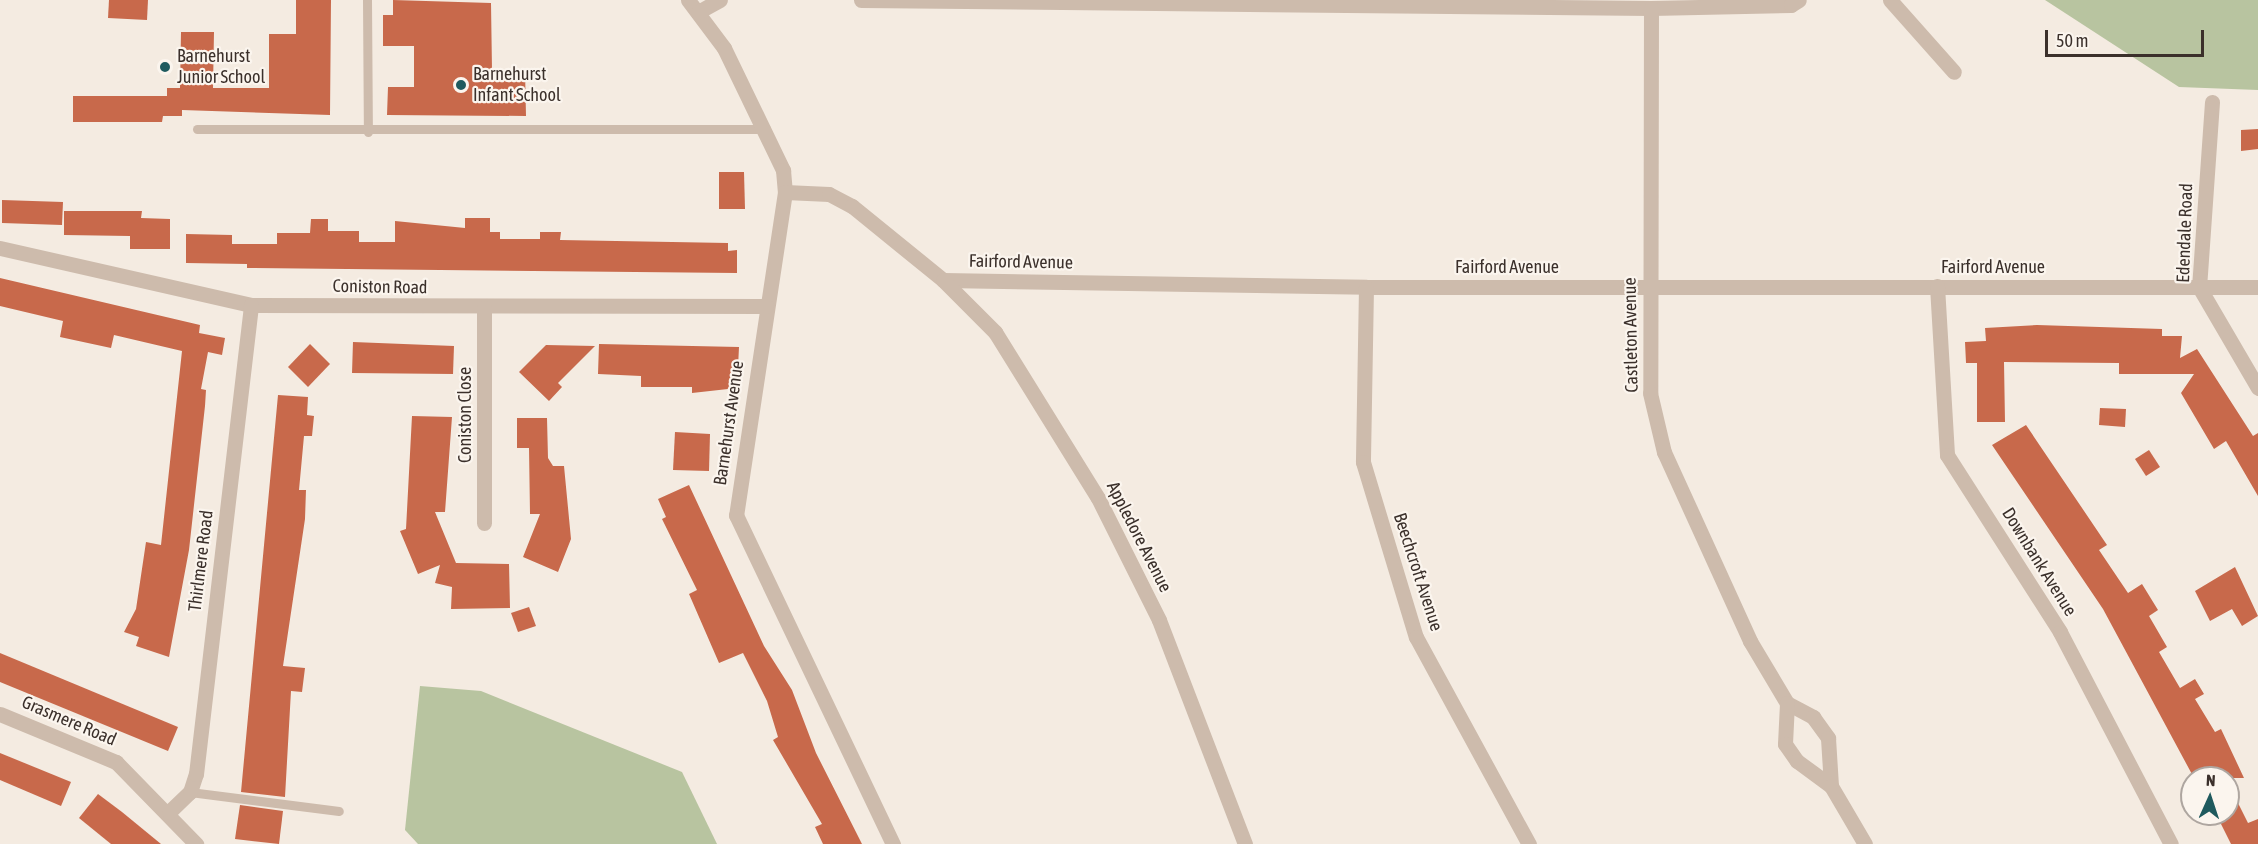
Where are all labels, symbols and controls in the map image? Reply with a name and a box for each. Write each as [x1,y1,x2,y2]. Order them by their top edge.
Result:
scale bar [2048,18,2207,56]
text: 50 m [2056,30,2088,51]
place label: Barnehurst Junior School [177,46,265,88]
marker: Barnehurst Junior School [158,60,172,74]
place label: Barnehurst Infant School [473,64,561,106]
marker: Barnehurst Infant School [454,78,468,92]
street label: Edendale Road [2172,183,2198,283]
street label: Fairford Avenue [969,250,1073,274]
street label: Fairford Avenue [1455,256,1559,278]
street label: Fairford Avenue [1941,256,2045,278]
street label: Coniston Road [332,275,428,299]
street label: Castleton Avenue [1619,277,1643,393]
street label: Barnehurst Avenue [710,359,748,487]
street label: Coniston Close [454,367,476,463]
street label: Appledore Avenue [1102,478,1176,596]
street label: Downbank Avenue [1997,504,2081,620]
street label: Thirlmere Road [184,509,218,613]
street label: Beechcroft Avenue [1389,510,1447,634]
street label: Grasmere Road [18,691,120,751]
north arrow [2180,766,2240,826]
text: N [2206,771,2216,789]

